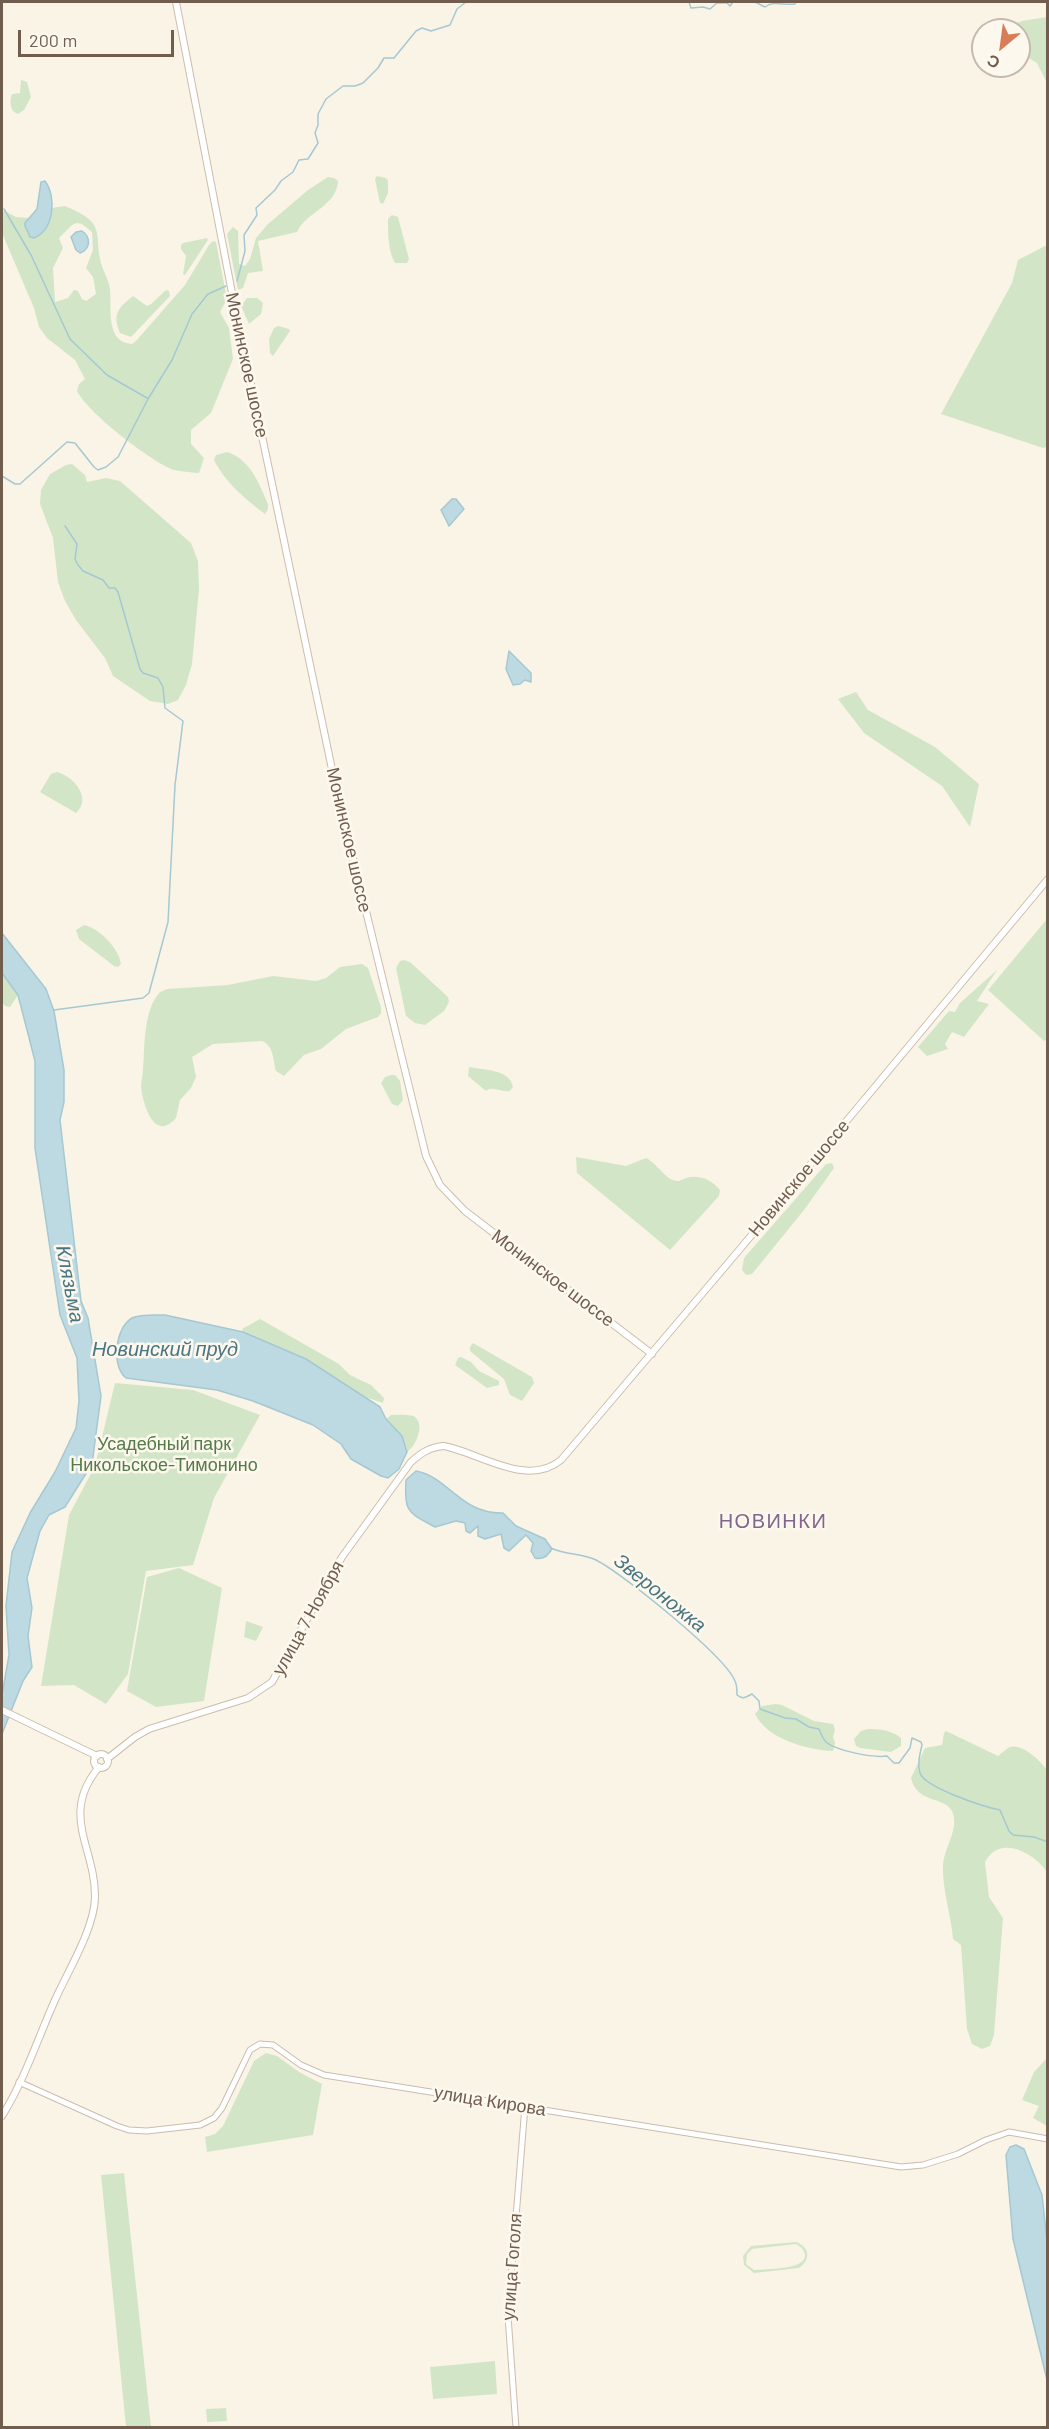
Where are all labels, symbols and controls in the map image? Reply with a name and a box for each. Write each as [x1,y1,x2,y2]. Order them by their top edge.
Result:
scale bar [21,18,177,56]
north arrow [971,18,1031,78]
text: 200 m [29,29,77,51]
text: С [983,51,1003,74]
street label: Монинское шоссе [221,290,273,440]
street label: Монинское шоссе [322,765,376,915]
street label: Новинское шоссе [744,1115,854,1241]
street label: Монинское шоссе [487,1225,619,1331]
water label: Клязьма [51,1243,89,1325]
water label: Новинский пруд [92,1337,238,1361]
park label: Усадебный парк Никольское-Тимонино [70,1433,258,1476]
district label: НОВИНКИ [719,1509,827,1533]
water label: Звероножка [609,1549,711,1637]
street label: улица 7 Ноября [268,1557,348,1679]
street label: улица Кирова [432,2081,548,2121]
street label: улица Гоголя [497,2213,527,2321]

